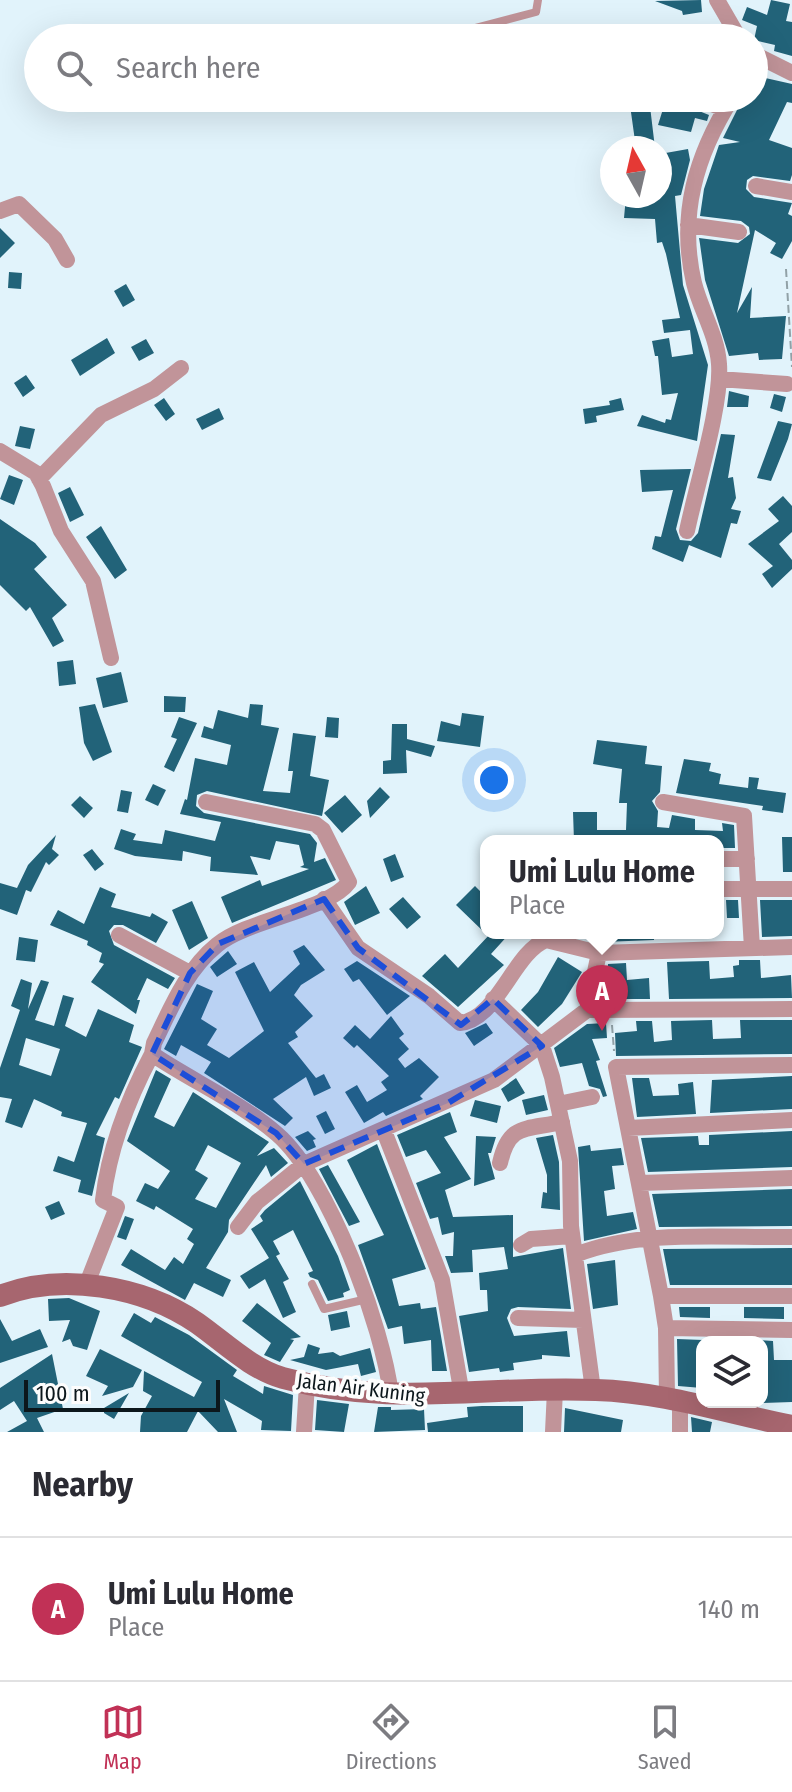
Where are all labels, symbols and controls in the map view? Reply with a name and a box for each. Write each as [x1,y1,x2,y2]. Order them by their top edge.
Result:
search box [24,24,768,112]
icon: search [52,46,96,90]
text: Search here [116,50,261,86]
north arrow [600,136,672,208]
your location [474,760,514,800]
popup [480,835,724,939]
text: Umi Lulu Home [509,854,695,890]
text: Place [509,890,565,921]
pin: A [576,965,628,1031]
map controls [696,1336,768,1408]
button: layers [696,1336,768,1408]
street label: Jalan Air Kuning [296,1368,427,1408]
scale bar [24,1376,220,1412]
text: 100 m [36,1380,90,1407]
text: Nearby [32,1464,133,1505]
text: Umi Lulu Home [108,1576,294,1612]
text: A [51,1594,65,1625]
text: 140 m [698,1594,760,1625]
text: Place [108,1612,164,1643]
tab: Map [101,1700,145,1775]
tab: Directions [346,1700,437,1775]
tab: Saved [638,1700,691,1775]

